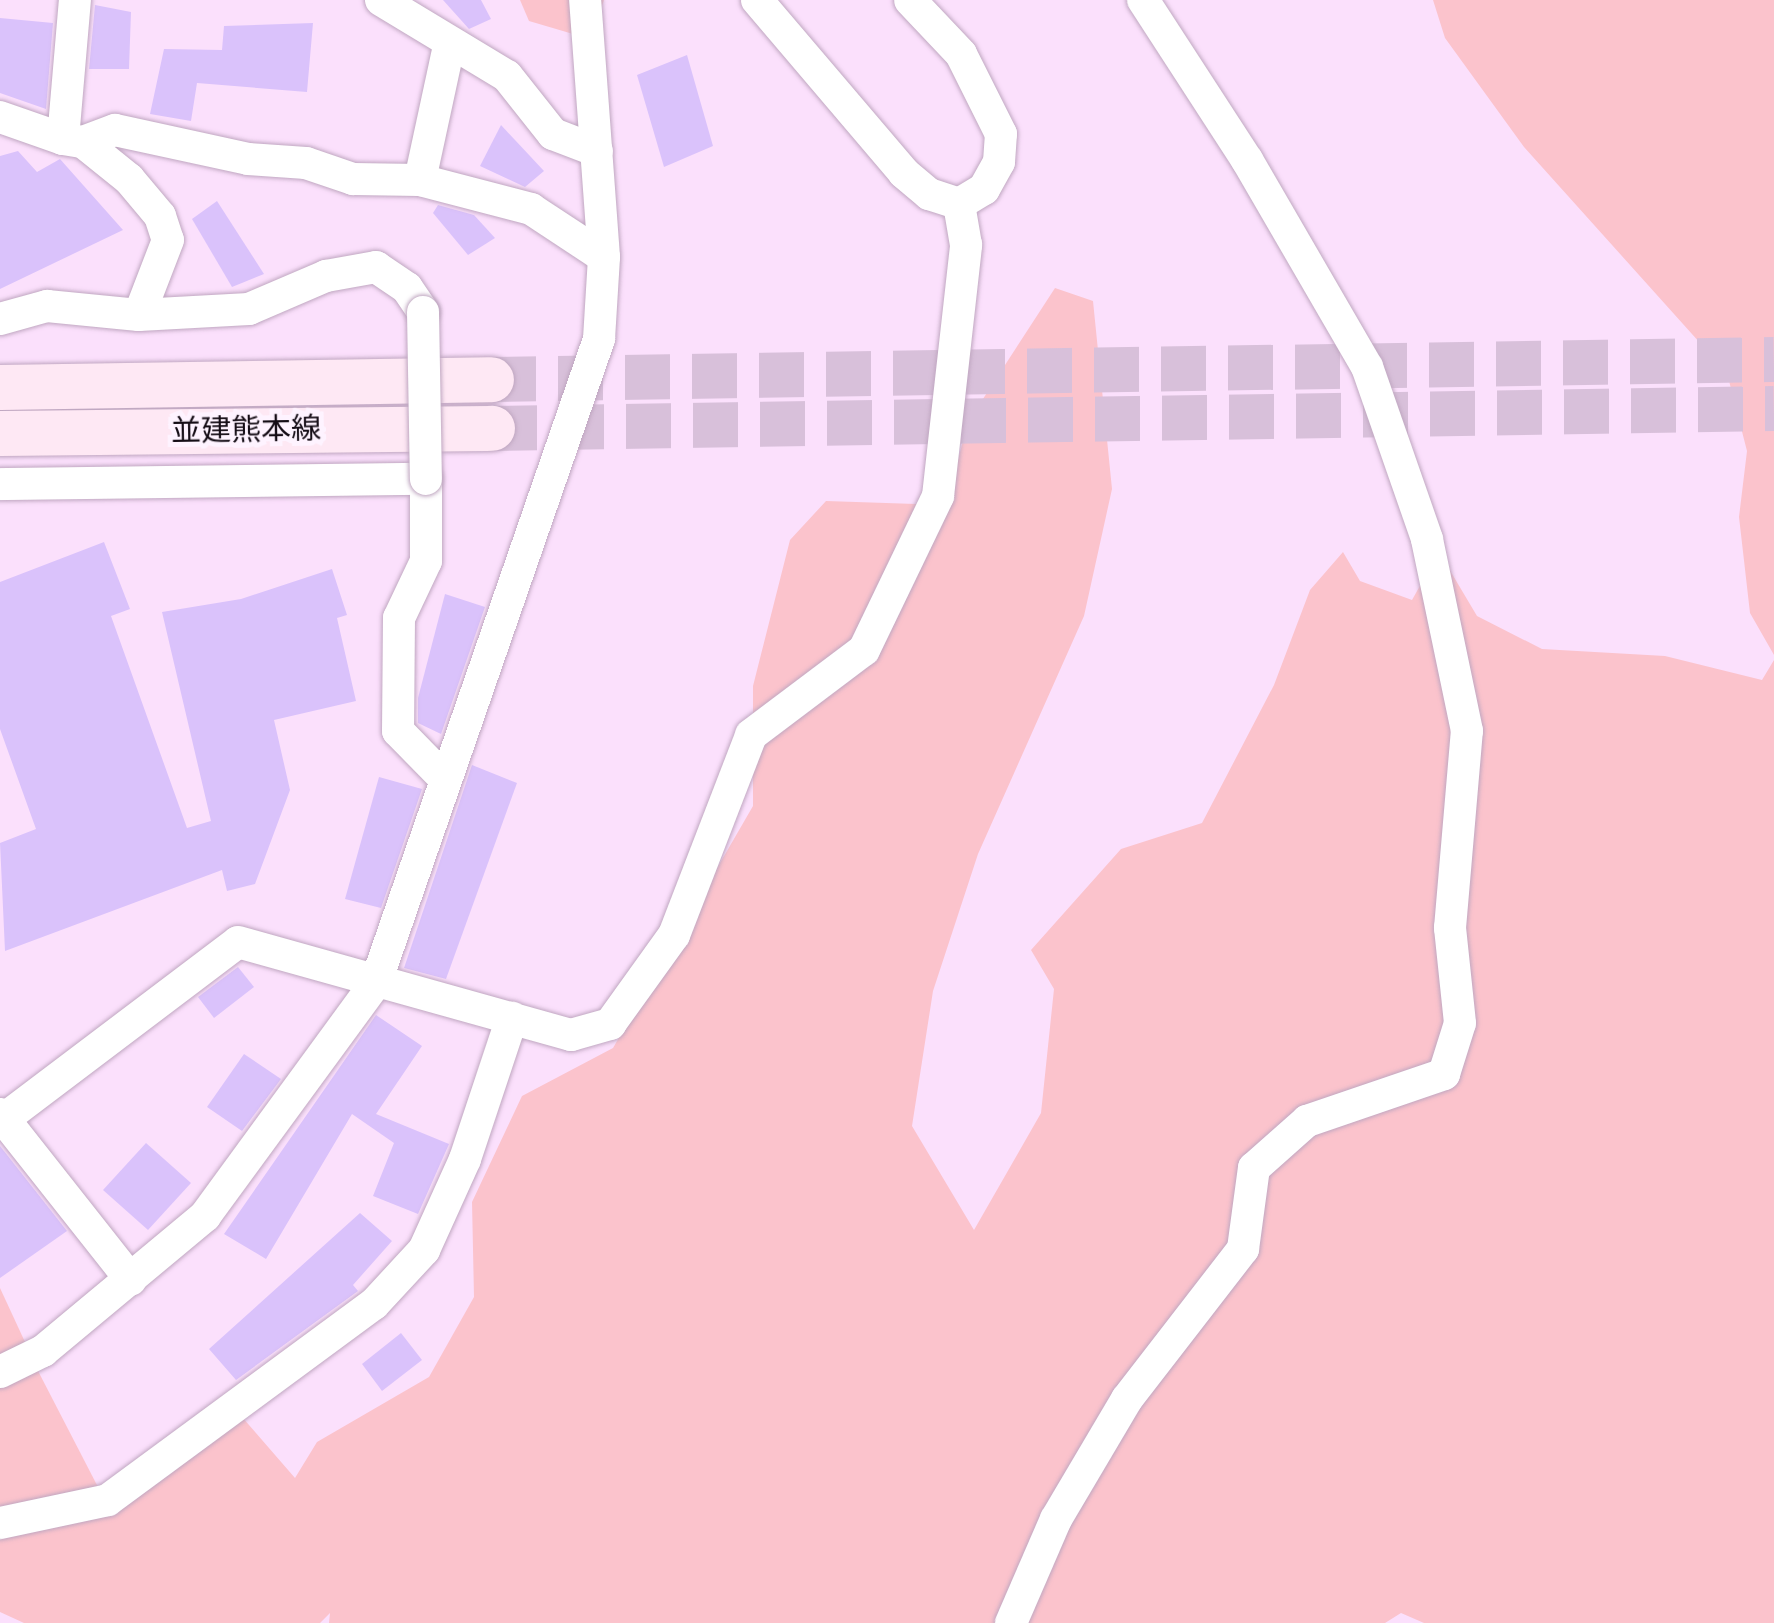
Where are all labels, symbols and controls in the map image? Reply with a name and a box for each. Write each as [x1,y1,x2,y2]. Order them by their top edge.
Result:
street label: 並建熊本線 [171,411,321,449]

